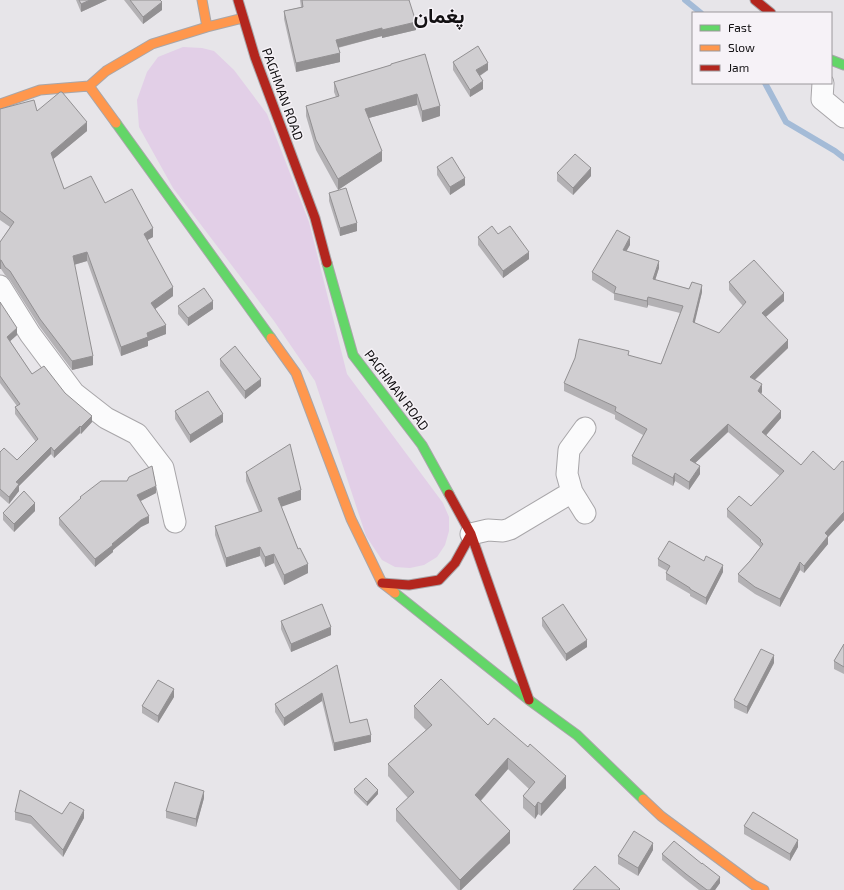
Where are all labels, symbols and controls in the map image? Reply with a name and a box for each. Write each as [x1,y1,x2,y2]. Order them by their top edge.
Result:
district label: پغمان [413,2,465,30]
legend [692,12,832,84]
text: Fast [728,20,752,34]
text: Slow [728,40,755,54]
street label: PAGHMAN ROAD [259,46,307,142]
text: Jam [728,60,749,74]
street label: PAGHMAN ROAD [361,346,433,434]

